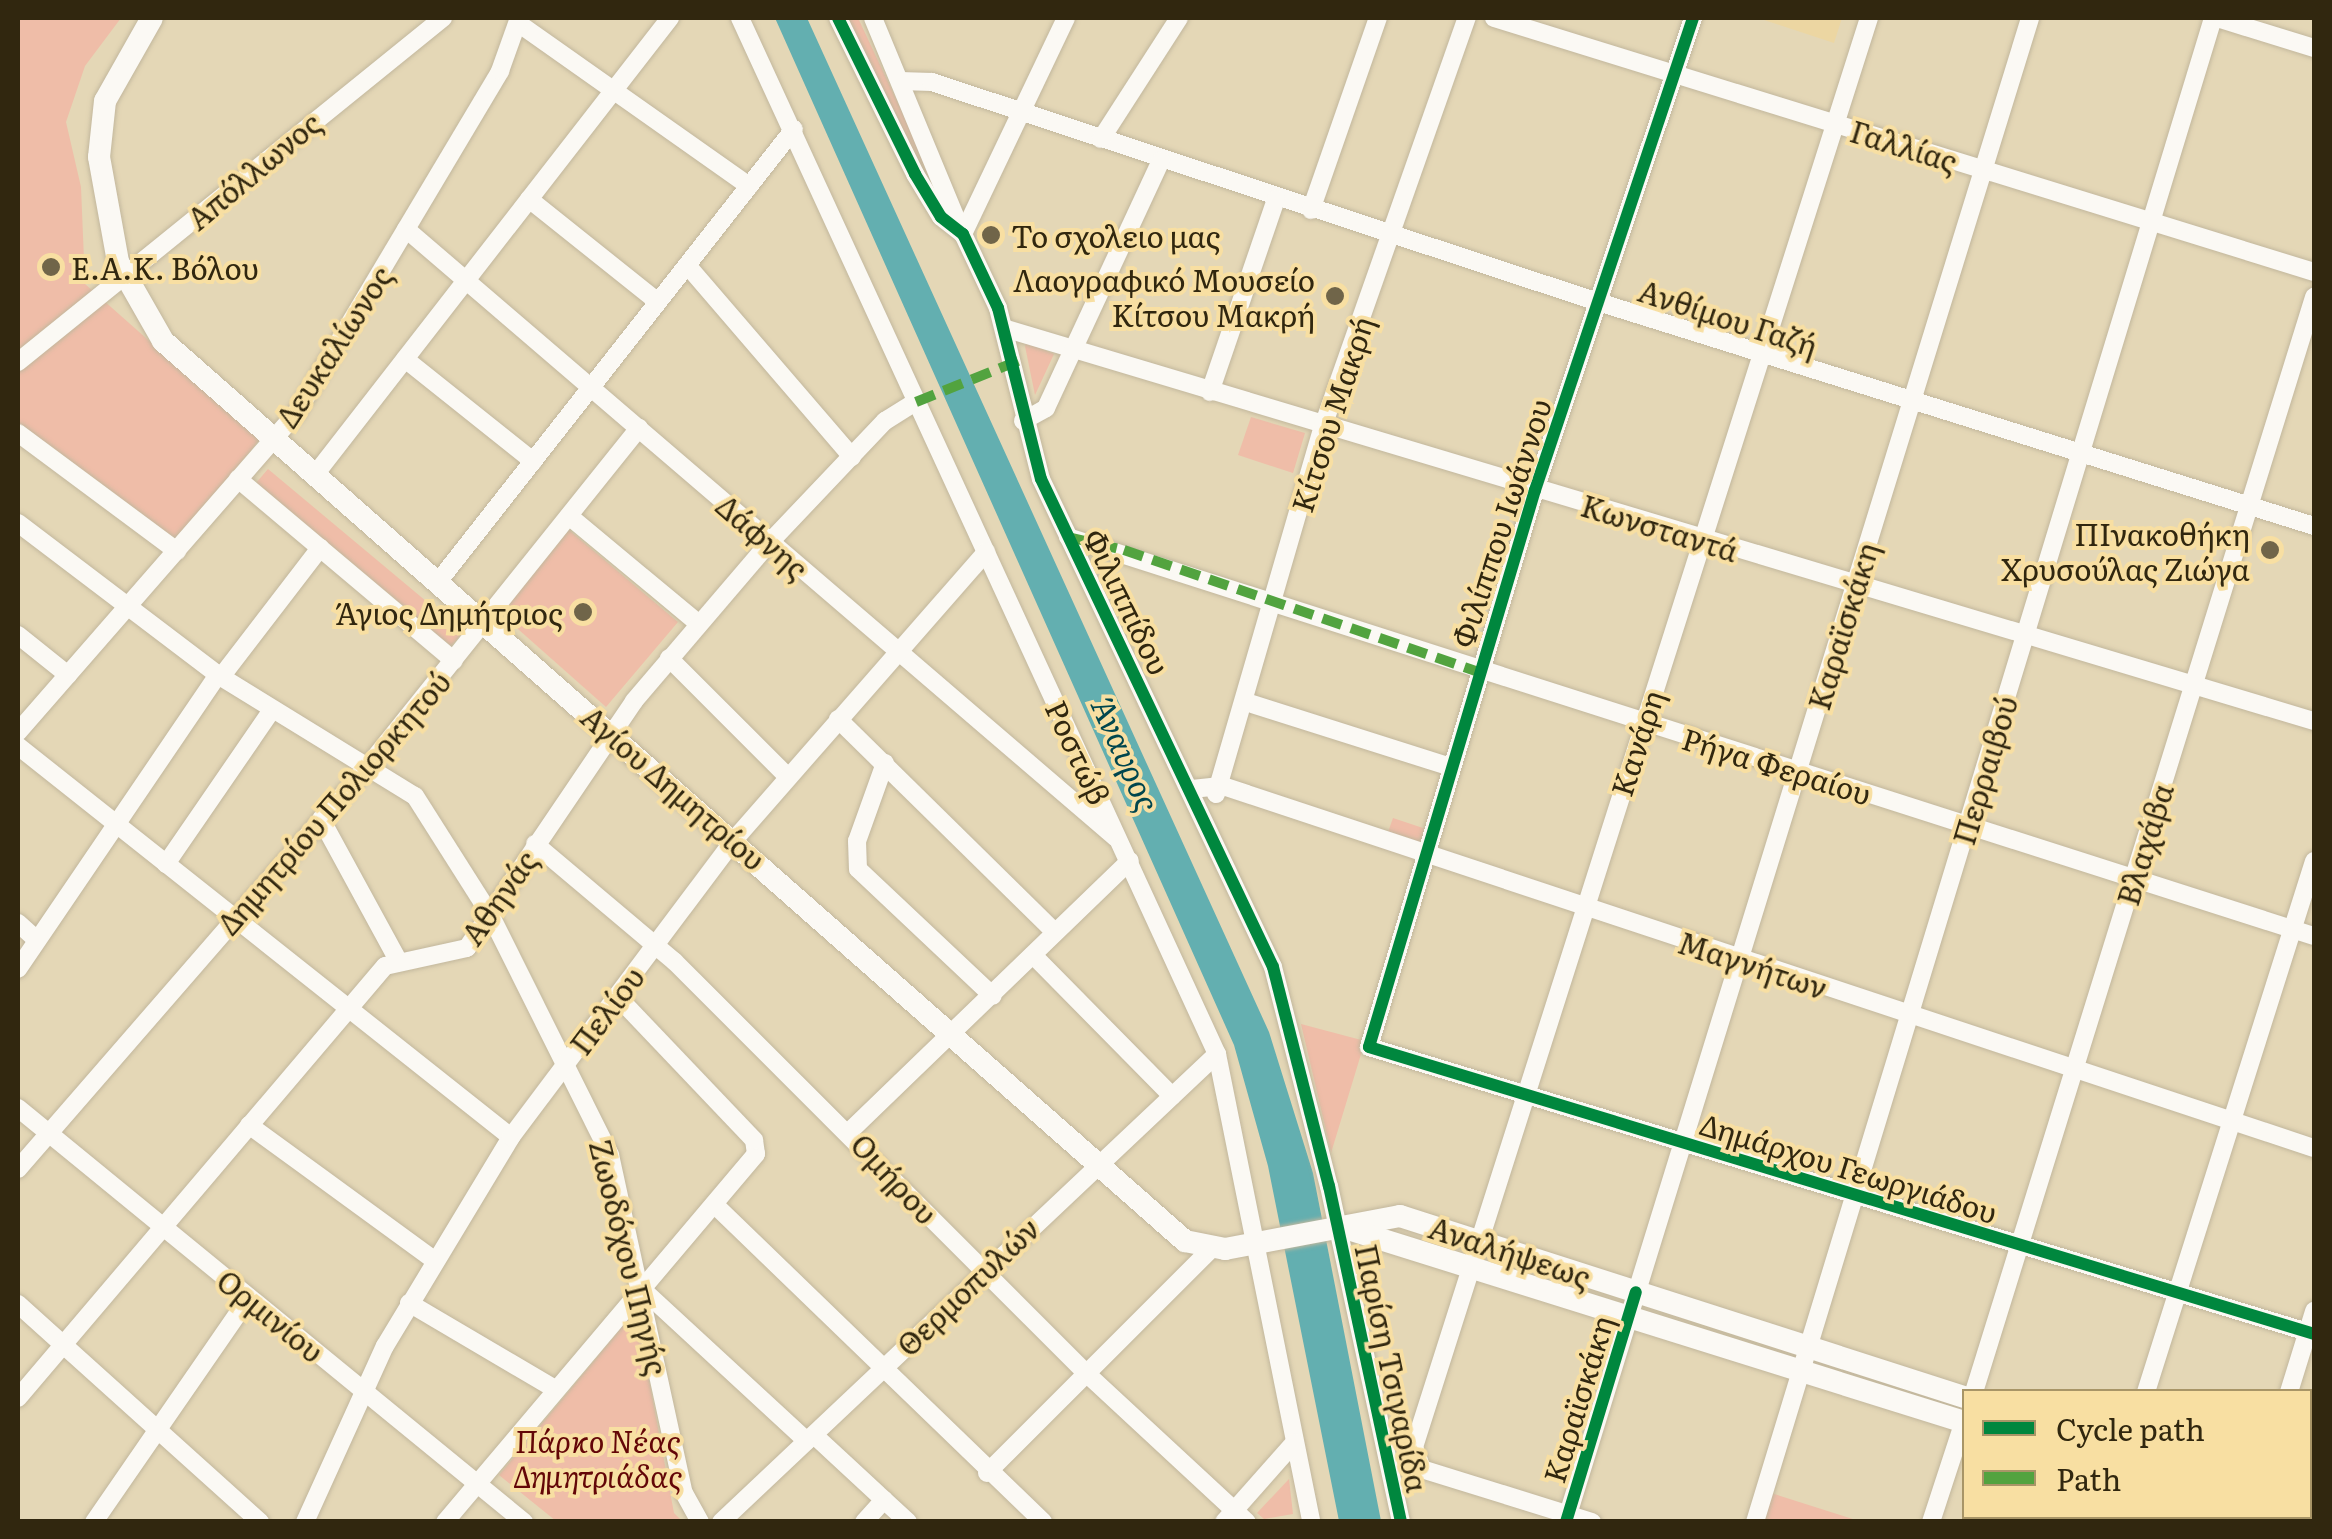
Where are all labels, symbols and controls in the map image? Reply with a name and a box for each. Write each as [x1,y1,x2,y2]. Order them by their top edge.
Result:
street label: Απόλλωνος [179,104,327,236]
street label: Γαλλίας [1846,112,1962,178]
place label: Το σχολειο μας [1011,217,1220,253]
marker: Το σχολειο μας [980,224,1002,246]
place label: Ε.Α.Κ. Βόλου [71,249,259,285]
marker: Ε.Α.Κ. Βόλου [40,256,62,278]
street label: Δευκαλίωνος [268,259,398,433]
place label: Λαογραφικό Μουσείο Κίτσου Μακρή [1013,261,1315,332]
street label: Ανθίμου Γαζή [1634,271,1822,363]
marker: Λαογραφικό Μουσείο Κίτσου Μακρή [1324,285,1346,307]
street label: Κίτσου Μακρή [1282,312,1380,516]
street label: Φιλίππου Ιωάννου [1443,394,1557,652]
street label: Κωνσταντά [1577,486,1743,568]
street label: Δάφνης [710,487,816,585]
place label: ΠΙνακοθήκη Χρυσούλας Ζιώγα [2001,515,2250,586]
street label: Φιλιππίδου [1077,522,1179,680]
street label: Καραϊσκάκη [1800,538,1884,714]
marker: ΠΙνακοθήκη Χρυσούλας Ζιώγα [2259,539,2281,561]
place label: Άγιος Δημήτριος [336,594,563,630]
marker: Άγιος Δημήτριος [572,601,594,623]
street label: Δημητρίου Πολιορκητού [209,663,457,941]
street label: Κανάρη [1602,686,1670,800]
water label: Άναυρος [1085,691,1169,817]
street label: Περραιβού [1944,691,2024,849]
street label: Ροστώβ [1039,694,1119,810]
street label: Αγίου Δημητρίου [575,698,773,876]
street label: Ρήγα Φεραίου [1678,719,1876,811]
street label: Βλαχάβα [2108,779,2180,909]
street label: Αθηνάς [453,843,543,951]
street label: Μαγνήτων [1674,923,1832,1005]
street label: Πελίου [561,959,651,1061]
street label: Δημάρχου Γεωργιάδου [1696,1105,2002,1229]
street label: Ομήρου [844,1126,946,1230]
street label: Ζωοδόχου Πηγής [583,1136,677,1378]
street label: Αναλήψεως [1425,1208,1595,1294]
street label: Θερμοπυλών [888,1209,1046,1363]
street label: Παρίση Τσιγαρίδα [1349,1241,1437,1495]
street label: Ορμινίου [211,1261,331,1369]
street label: Καραϊσκάκη [1535,1311,1619,1487]
legend [1962,1389,2312,1519]
text: Cycle path [2056,1406,2205,1450]
park label: Πάρκο Νέας Δημητριάδας [513,1422,683,1492]
text: Path [2056,1456,2121,1500]

